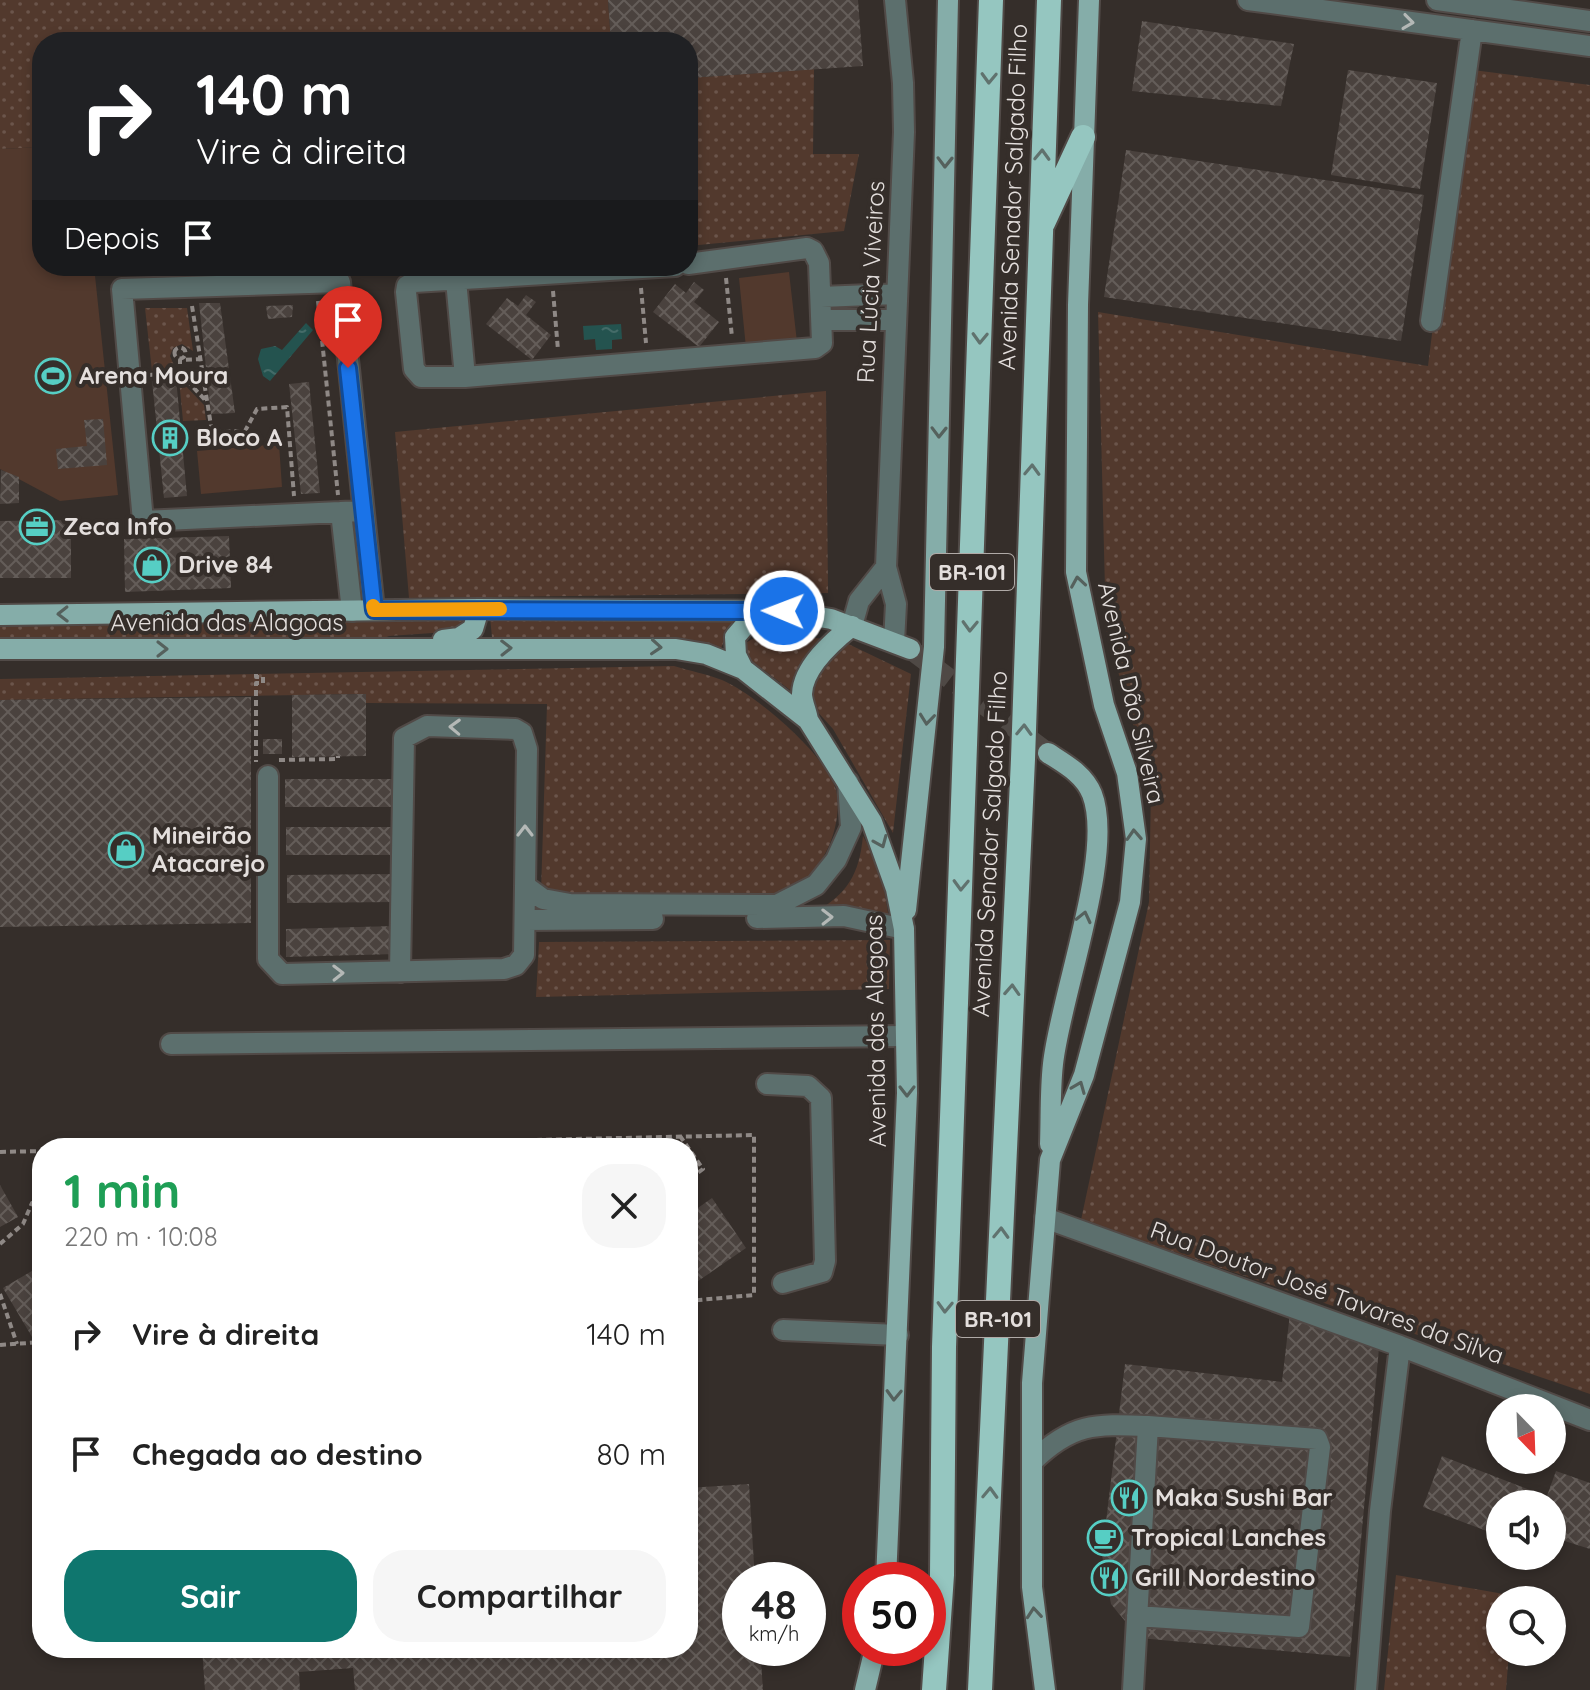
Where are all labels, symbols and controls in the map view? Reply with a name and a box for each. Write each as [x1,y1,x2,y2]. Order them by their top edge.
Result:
one-way arrow [1401,13,1415,30]
street label: Avenida Senador Salgado Filho [991,23,1033,371]
text: 140 m [196,59,352,129]
icon: right [64,64,168,168]
one-way arrow [980,72,997,85]
text: Vire à direita [196,128,407,173]
one-way arrow [1034,148,1051,161]
one-way arrow [936,156,954,169]
street label: Rua Lúcia Viveiros [850,180,890,384]
icon: arrive [176,216,220,260]
text: Depois [64,219,160,257]
pin [314,286,382,368]
icon: arrive [326,298,370,342]
one-way arrow [971,332,988,345]
sports icon: Arena Moura [34,357,72,395]
place label: Arena Moura [79,360,228,390]
building icon: Bloco A [151,419,189,457]
place label: Bloco A [196,422,283,452]
one-way arrow [930,426,948,439]
one-way arrow [1023,463,1040,476]
office icon: Zeca Info [18,508,56,546]
place label: Zeca Info [63,511,173,541]
shop icon: Drive 84 [133,546,171,584]
place label: Drive 84 [178,549,273,579]
road number: BR-101 [930,554,1014,590]
position arrow [742,569,826,653]
one-way arrow [1070,575,1087,589]
street label: Avenida Dão Silveira [1092,579,1172,807]
one-way arrow [56,605,69,623]
street label: Avenida das Alagoas [111,607,343,637]
one-way arrow [961,620,978,633]
one-way arrow [650,638,663,655]
one-way arrow [500,639,513,656]
one-way arrow [156,640,169,658]
street label: Avenida Senador Salgado Filho [965,670,1013,1018]
one-way arrow [918,713,935,726]
one-way arrow [448,719,461,736]
one-way arrow [1015,723,1033,736]
place label: Mineirão Atacarejo [152,820,265,878]
one-way arrow [516,824,534,837]
one-way arrow [1126,828,1143,841]
shop icon: Mineirão Atacarejo [107,831,145,869]
one-way arrow [871,834,887,849]
one-way arrow [952,879,969,892]
one-way arrow [821,908,834,926]
one-way arrow [1075,911,1092,924]
street label: Avenida das Alagoas [858,914,892,1148]
one-way arrow [332,965,345,982]
one-way arrow [1003,983,1020,996]
one-way arrow [1069,1081,1086,1095]
one-way arrow [898,1085,916,1098]
text: 1 min [64,1160,180,1220]
button: close [582,1164,666,1248]
street label: Rua Doutor José Tavares da Silva [1146,1214,1508,1370]
text: 220 m · 10:08 [64,1220,218,1253]
one-way arrow [993,1226,1010,1239]
one-way arrow [937,1301,954,1314]
road number: BR-101 [956,1301,1040,1337]
icon: right [64,1312,108,1356]
text: Vire à direita [132,1315,319,1353]
text: 140 m [586,1315,666,1353]
one-way arrow [886,1389,903,1402]
north arrow [1486,1394,1566,1474]
map controls [1486,1394,1566,1666]
icon: arrive [64,1432,108,1476]
text: Chegada ao destino [132,1435,423,1473]
text: 80 m [596,1435,666,1473]
restaurant icon: Maka Sushi Bar [1110,1479,1148,1517]
place label: Maka Sushi Bar [1155,1482,1333,1512]
one-way arrow [982,1486,999,1499]
button: sound [1486,1490,1566,1570]
cafe icon: Tropical Lanches [1086,1519,1124,1557]
place label: Tropical Lanches [1131,1522,1326,1552]
button: Sair [64,1550,357,1642]
button: Compartilhar [373,1550,666,1642]
restaurant icon: Grill Nordestino [1090,1559,1128,1597]
speed limit sign: 50 [842,1562,946,1666]
place label: Grill Nordestino [1135,1562,1316,1592]
text: 48 [751,1579,797,1629]
button: search [1486,1586,1566,1666]
one-way arrow [1026,1606,1043,1619]
text: km/h [749,1621,799,1646]

